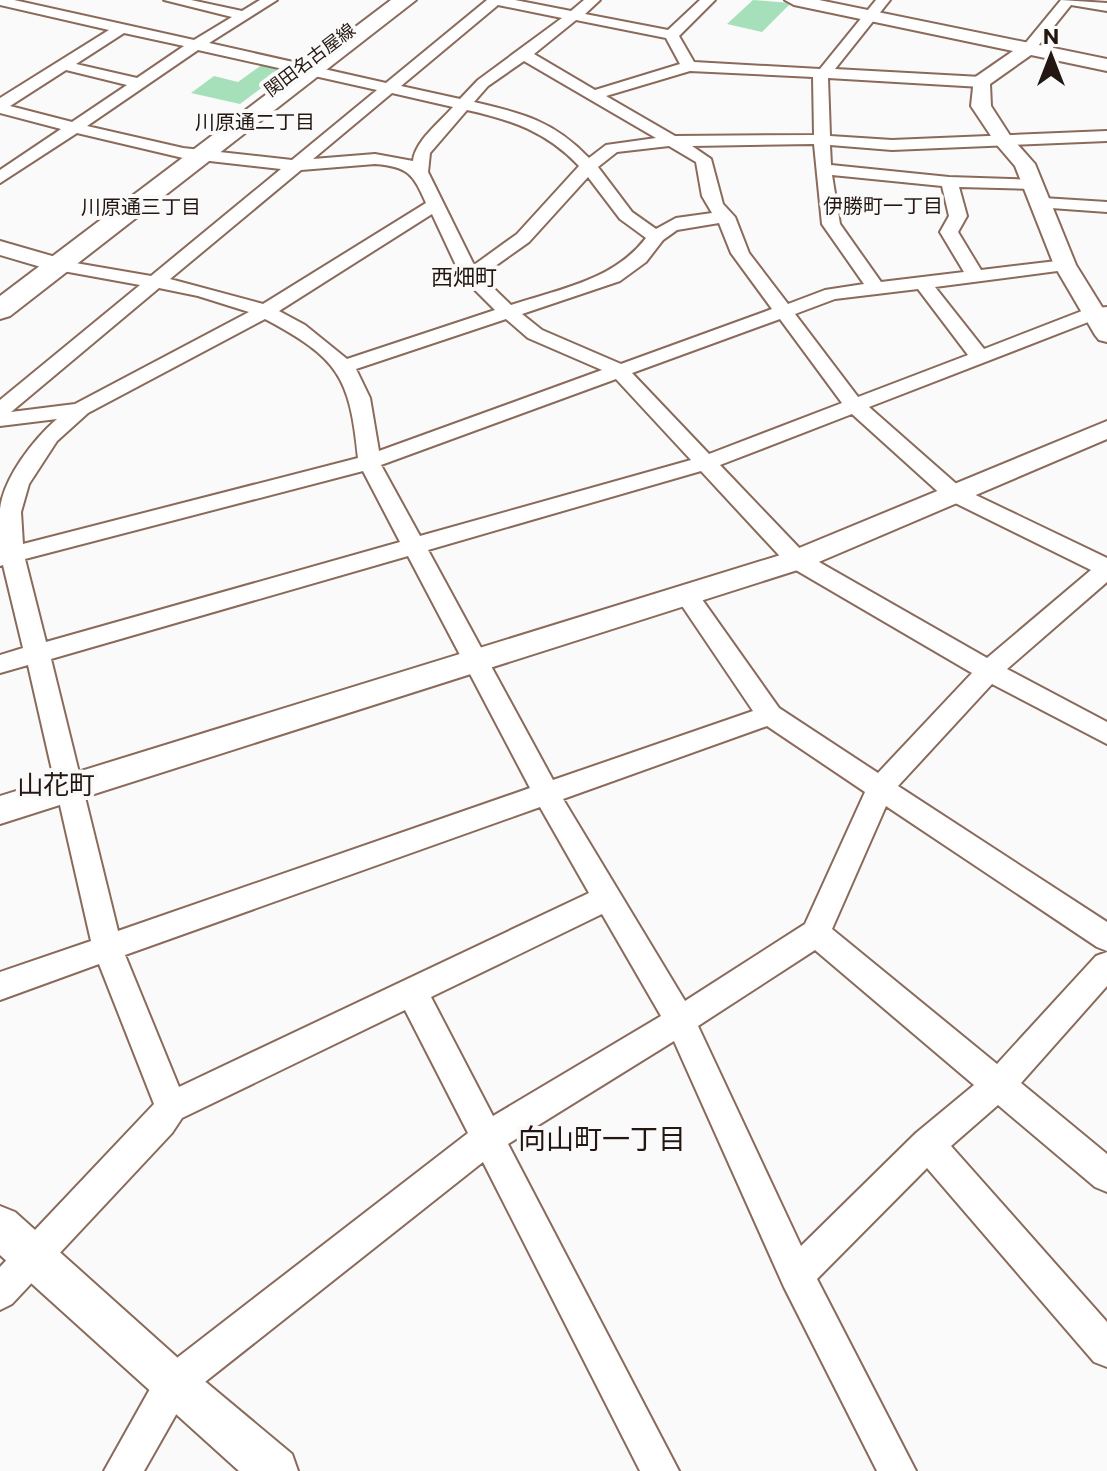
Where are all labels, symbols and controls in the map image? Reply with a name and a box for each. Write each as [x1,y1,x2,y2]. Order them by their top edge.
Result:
north arrow [1011,16,1091,96]
street label: 関田名古屋線 [260,18,359,100]
text: N [1043,22,1059,49]
district label: 川原通二丁目 [195,109,315,133]
district label: 伊勝町一丁目 [823,193,943,217]
district label: 川原通三丁目 [81,194,201,218]
district label: 西畑町 [431,263,497,290]
district label: 山花町 [17,768,95,799]
district label: 向山町一丁目 [518,1121,686,1155]

